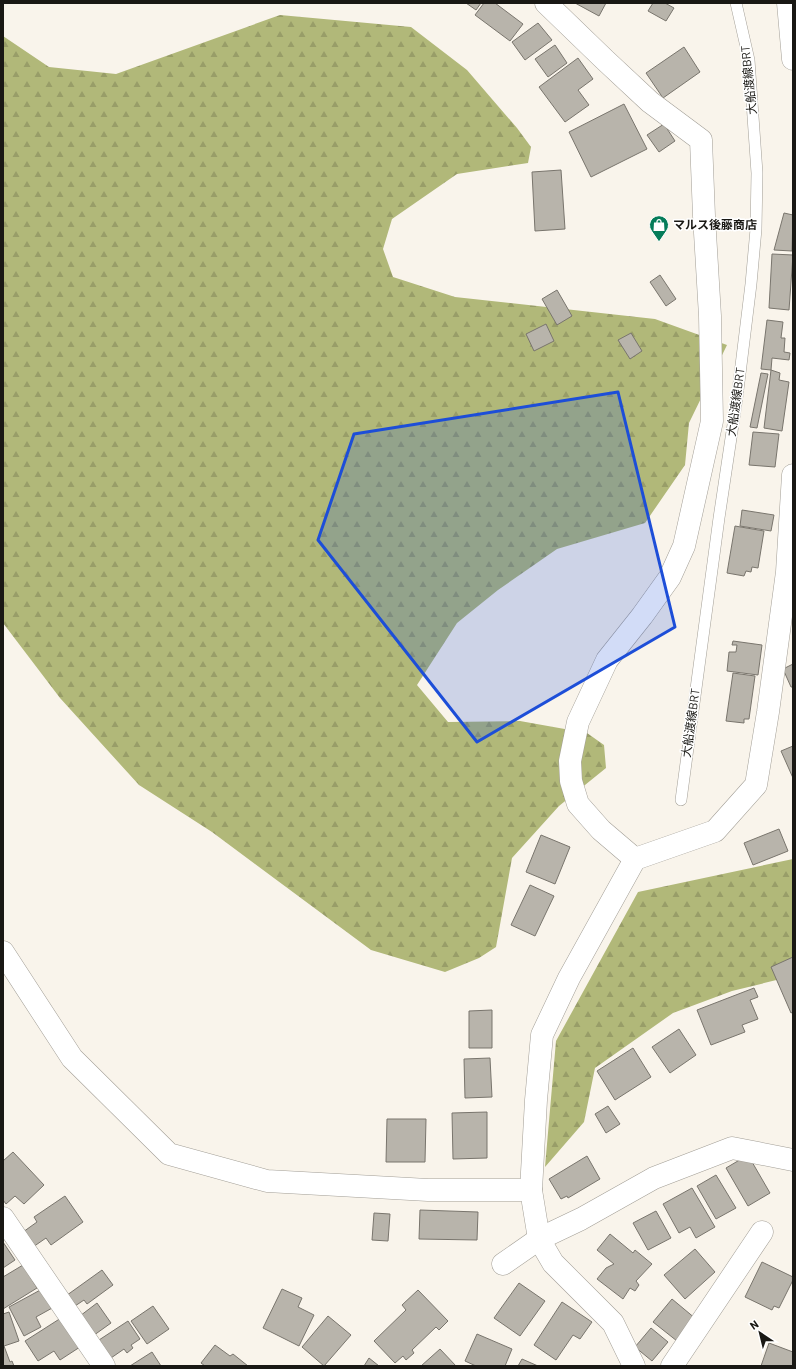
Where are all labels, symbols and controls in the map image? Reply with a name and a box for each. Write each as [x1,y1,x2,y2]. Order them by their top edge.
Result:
street label: 大船渡線BRT [737,45,759,115]
shop icon: マルス後藤商店 [648,214,670,242]
place label: マルス後藤商店 [673,217,757,231]
street label: 大船渡線BRT [723,366,747,437]
street label: 大船渡線BRT [678,687,702,758]
north arrow [740,1313,780,1353]
text: N [747,1317,761,1332]

